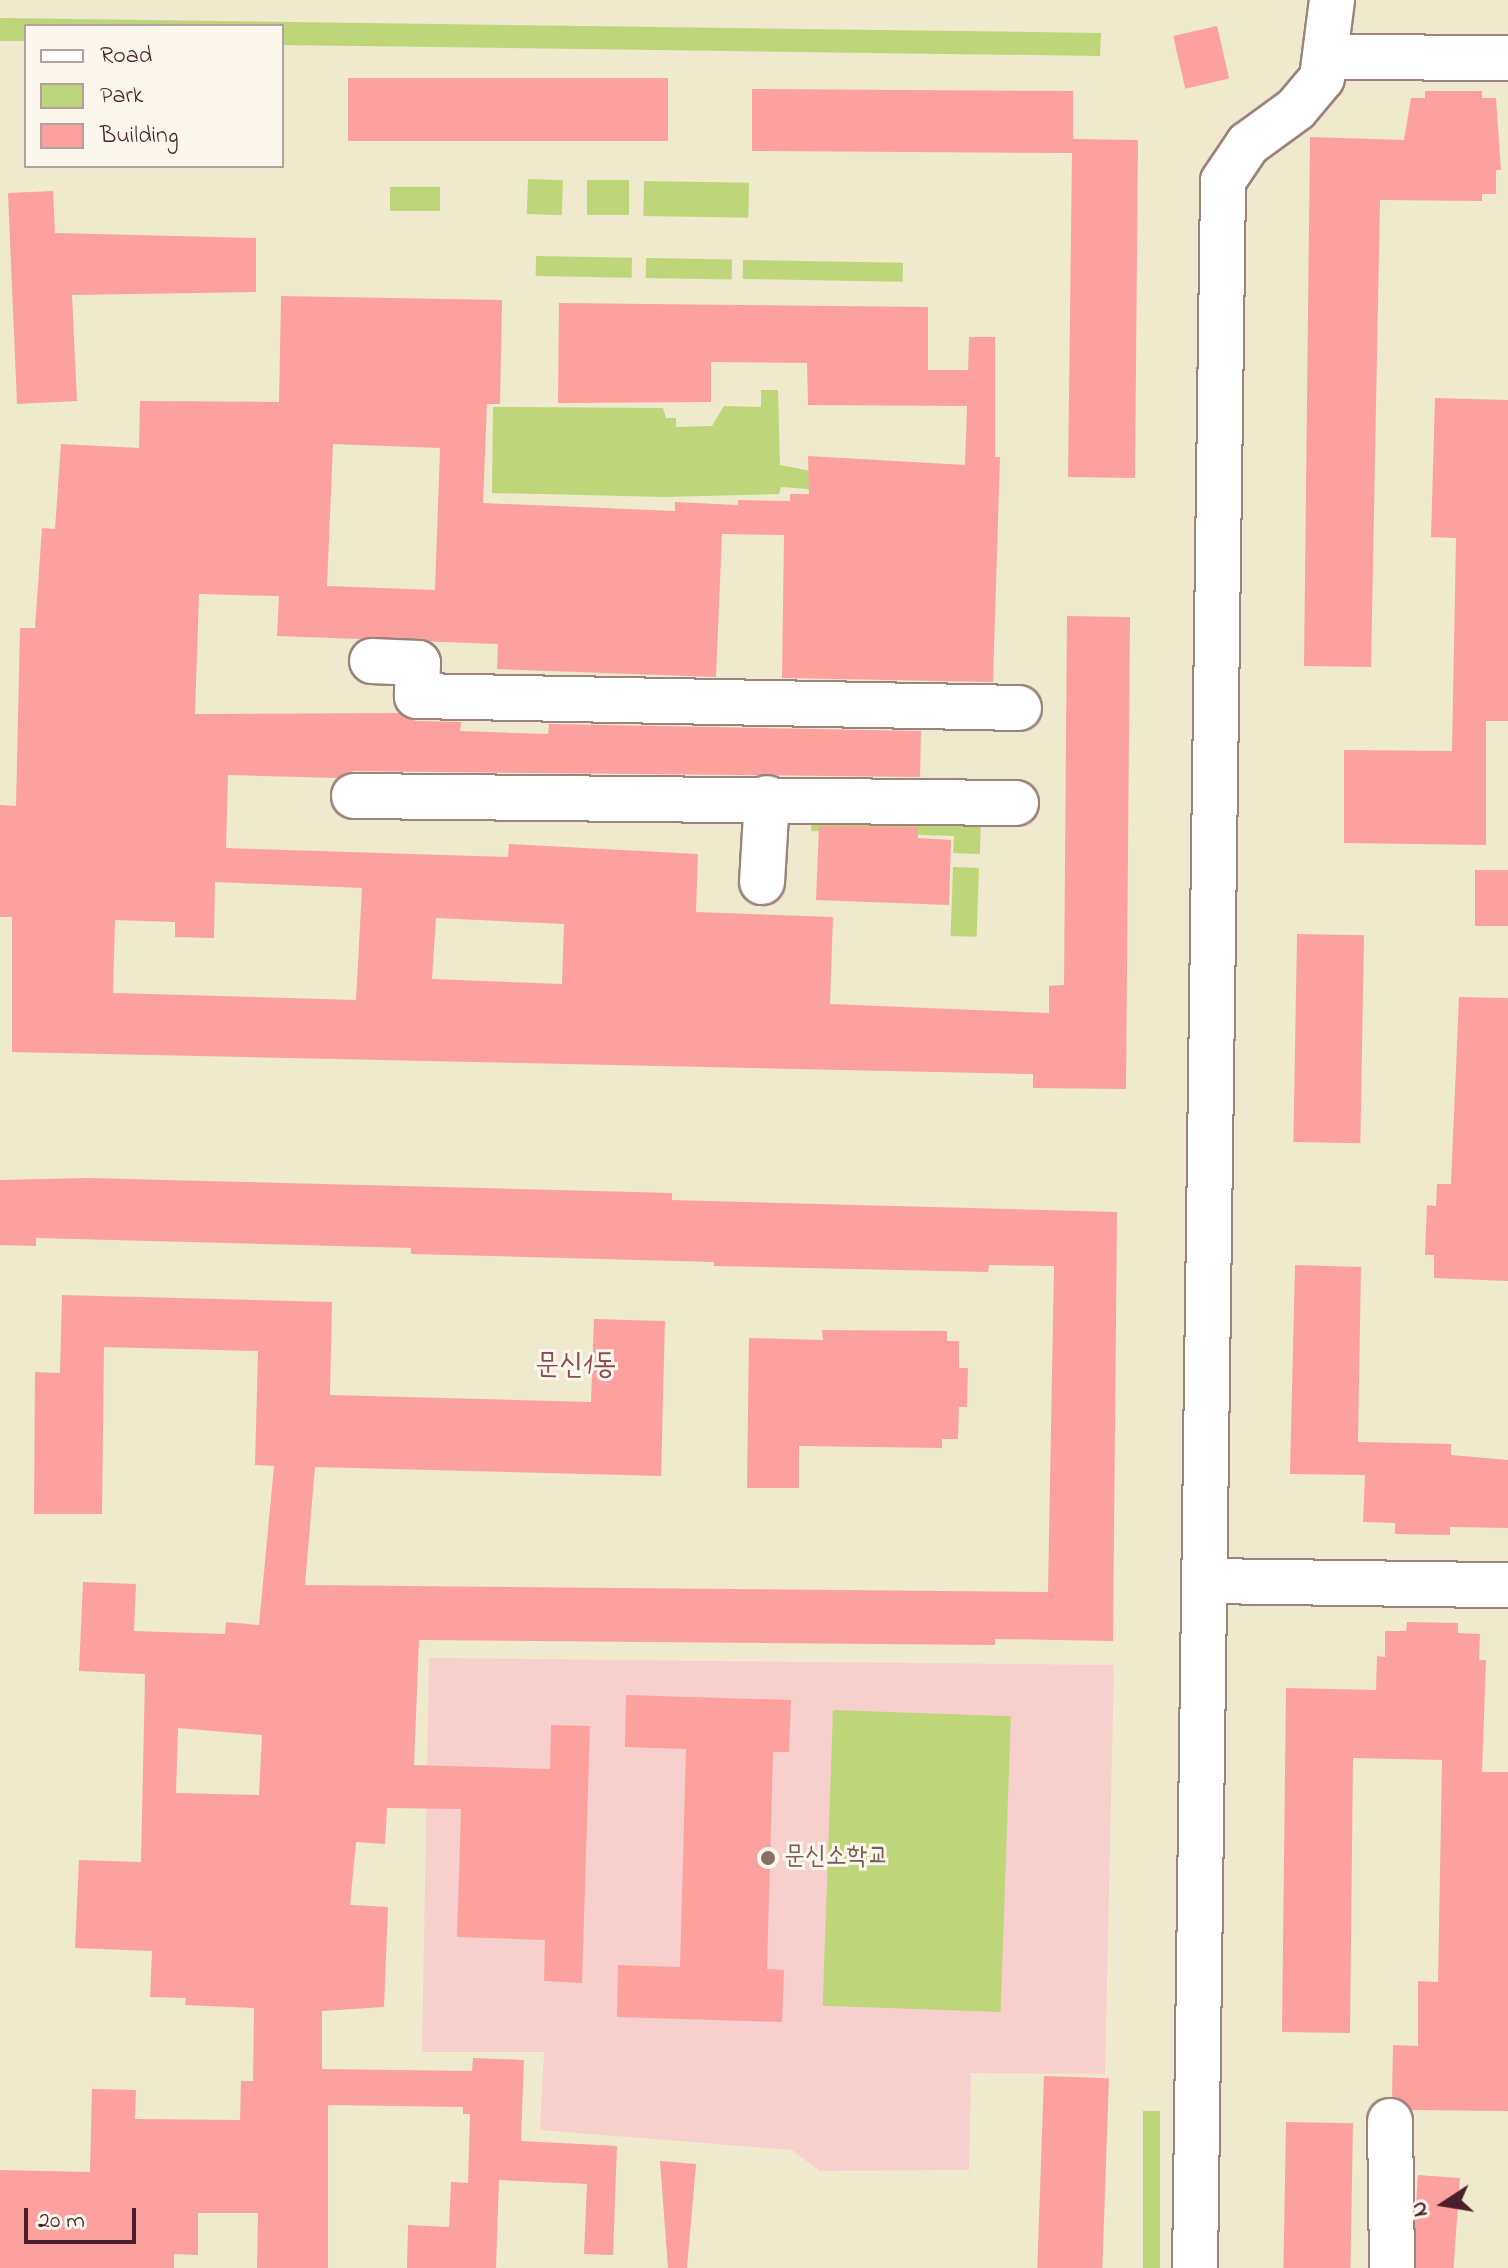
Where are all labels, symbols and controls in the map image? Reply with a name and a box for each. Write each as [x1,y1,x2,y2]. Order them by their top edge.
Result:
legend [24,24,284,168]
text: Road [100,39,152,74]
text: Park [100,79,143,114]
text: Building [100,119,179,154]
district label: 문신1동 [535,1348,617,1384]
place label: 문신소학교 [784,1842,889,1874]
marker: 문신소학교 [759,1849,777,1867]
north arrow [1404,2164,1484,2244]
scale bar [28,2192,140,2242]
text: N [1403,2198,1438,2220]
text: 20 m [38,2204,85,2239]

